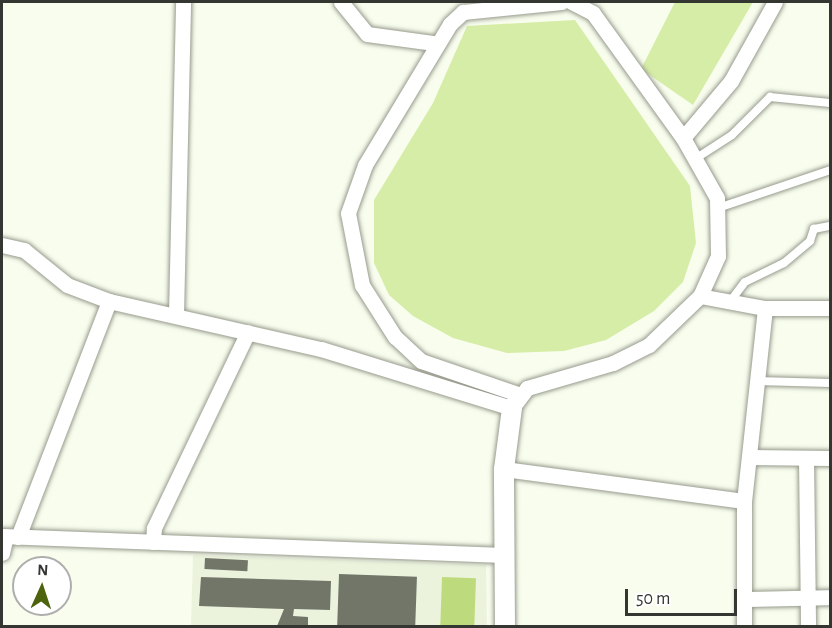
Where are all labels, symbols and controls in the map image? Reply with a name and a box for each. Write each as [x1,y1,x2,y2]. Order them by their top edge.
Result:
north arrow [12,556,72,616]
text: N [37,562,49,578]
scale bar [628,577,740,615]
text: 50 m [636,590,670,608]

